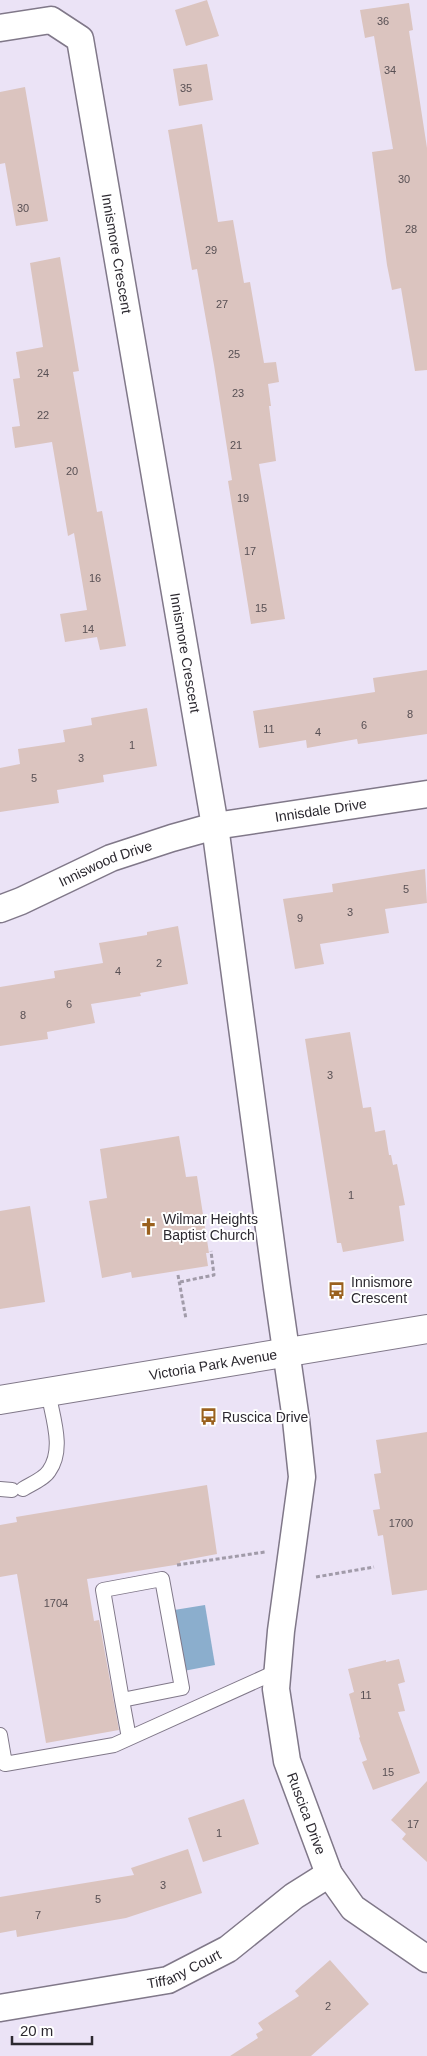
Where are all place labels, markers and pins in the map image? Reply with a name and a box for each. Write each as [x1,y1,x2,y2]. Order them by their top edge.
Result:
place label: Wilmar Heights Baptist Church [163,1211,258,1243]
church icon: Wilmar Heights Baptist Church [139,1217,159,1237]
place label: Innismore Crescent [351,1274,413,1306]
bus stop icon: Innismore Crescent [327,1280,347,1300]
bus stop icon: Ruscica Drive [198,1407,218,1427]
place label: Ruscica Drive [222,1409,309,1425]

